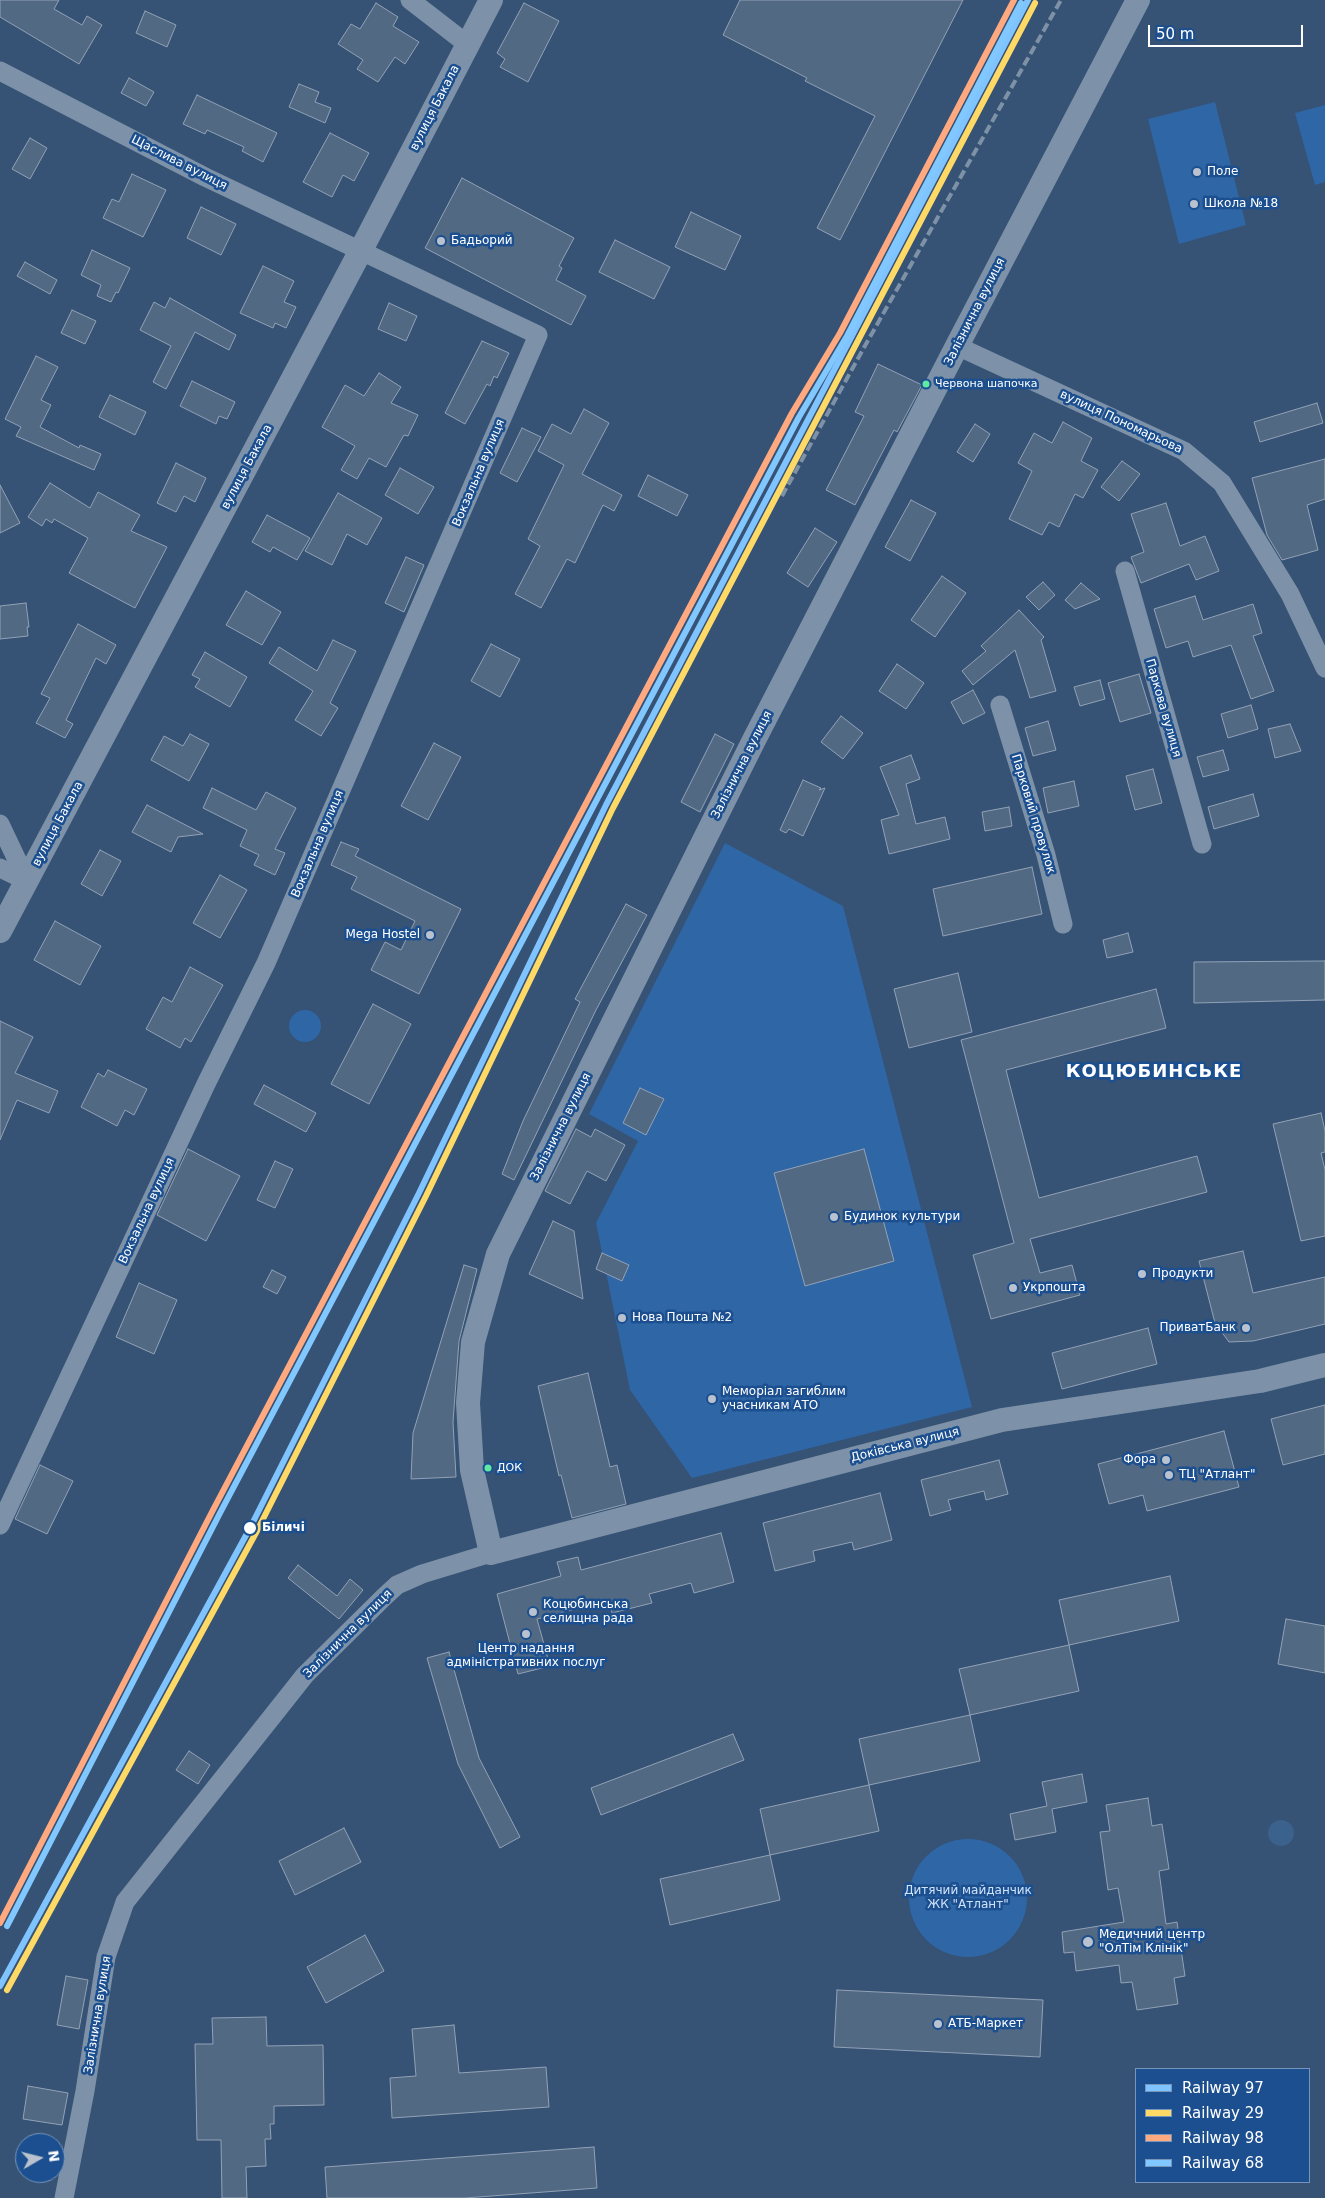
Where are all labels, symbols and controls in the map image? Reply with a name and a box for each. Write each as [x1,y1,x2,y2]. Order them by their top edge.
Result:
scale bar [1150,15,1305,47]
text: 50 m [1156,25,1194,43]
street label: вулиця Бакала [407,63,463,153]
street label: Щаслива вулиця [129,133,229,193]
place label: Поле [1207,165,1238,179]
marker: Поле [1191,166,1203,178]
place label: Школа №18 [1204,197,1278,211]
marker: Школа №18 [1188,198,1200,210]
place label: Бадьорий [451,234,513,248]
marker: Бадьорий [435,235,447,247]
street label: Залізнична вулиця [942,256,1008,368]
place label: Червона шапочка [935,377,1038,391]
marker: Червона шапочка [921,379,931,389]
street label: вулиця Пономарьова [1058,387,1184,457]
street label: Вокзальна вулиця [450,417,508,529]
street label: вулиця Бакала [219,422,275,512]
street label: Паркова вулиця [1142,657,1184,759]
street label: Залізнична вулиця [709,709,775,821]
street label: Парковий провулок [1008,752,1058,876]
street label: вулиця Бакала [30,779,86,869]
street label: Вокзальна вулиця [289,788,347,900]
place label: Mega Hostel [345,928,420,942]
marker: Mega Hostel [424,929,436,941]
district label: КОЦЮБИНСЬКЕ [1064,1061,1244,1083]
street label: Залізнична вулиця [528,1071,594,1183]
street label: Вокзальна вулиця [116,1156,178,1266]
place label: Будинок культури [844,1210,960,1224]
marker: Будинок культури [828,1211,840,1223]
place label: Продукти [1152,1267,1213,1281]
marker: Продукти [1136,1268,1148,1280]
place label: Укрпошта [1023,1281,1086,1295]
marker: Укрпошта [1007,1282,1019,1294]
place label: Нова Пошта №2 [632,1311,732,1325]
marker: Нова Пошта №2 [616,1312,628,1324]
place label: ПриватБанк [1159,1321,1236,1335]
marker: ПриватБанк [1240,1322,1252,1334]
place label: Меморіал загиблим учасникам АТО [722,1385,846,1413]
marker: Меморіал загиблим учасникам АТО [706,1393,718,1405]
street label: Доківська вулиця [849,1425,961,1465]
place label: Фора [1123,1453,1156,1467]
marker: Фора [1160,1454,1172,1466]
place label: ДОК [497,1461,522,1475]
marker: ДОК [483,1463,493,1473]
place label: ТЦ "Атлант" [1179,1468,1256,1482]
marker: ТЦ "Атлант" [1163,1469,1175,1481]
marker: Біличі [242,1520,258,1536]
place label: Біличі [262,1521,305,1535]
street label: Залізнична вулиця [301,1587,395,1681]
place label: Коцюбинська селищна рада [543,1598,633,1626]
marker: Коцюбинська селищна рада [527,1606,539,1618]
marker: Центр надання адміністративних послуг [520,1628,532,1640]
place label: Центр надання адміністративних послуг [446,1642,606,1670]
park label: Дитячий майданчик ЖК "Атлант" [904,1884,1032,1912]
place label: Медичний центр "ОлТім Клінік" [1099,1928,1205,1956]
marker: Медичний центр "ОлТім Клінік" [1081,1935,1095,1949]
street label: Залізнична вулиця [82,1955,114,2075]
place label: АТБ-Маркет [948,2017,1023,2031]
marker: АТБ-Маркет [932,2018,944,2030]
legend [1135,2068,1310,2183]
text: Railway 97 [1182,2079,1264,2097]
text: Railway 29 [1182,2104,1264,2122]
text: Railway 98 [1182,2129,1264,2147]
north arrow [15,2133,65,2183]
text: N [45,2149,63,2163]
text: Railway 68 [1182,2154,1264,2172]

